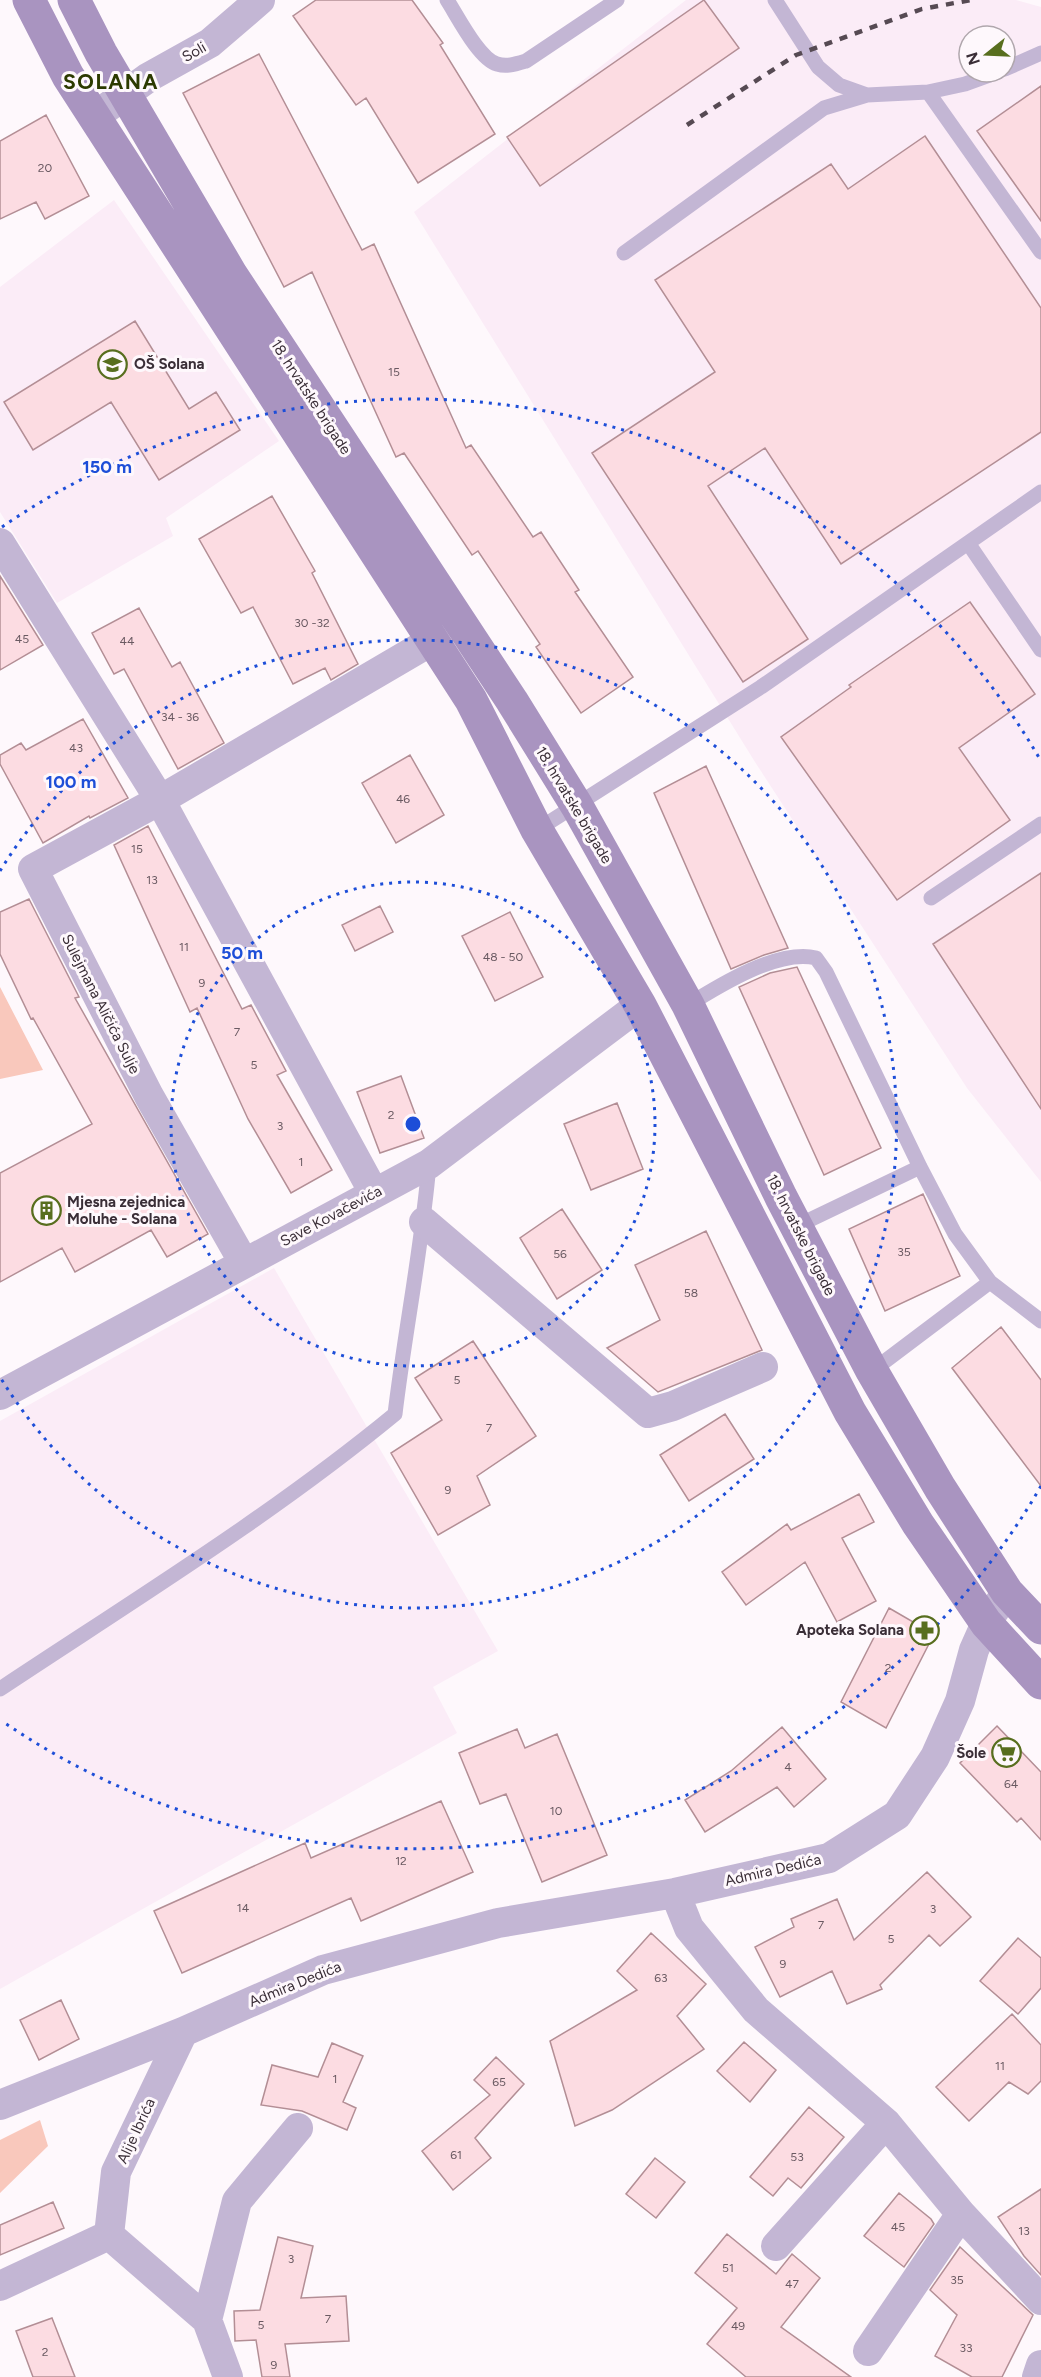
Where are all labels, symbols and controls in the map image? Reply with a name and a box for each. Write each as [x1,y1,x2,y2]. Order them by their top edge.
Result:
north arrow [957,24,1017,84]
street label: Soli [179,38,209,66]
text: N [962,50,984,67]
district label: SOLANA [63,69,159,94]
house number: 20 [38,161,53,175]
street label: 18. hrvatske brigade [267,336,355,458]
school or university icon: OŠ Solana [97,348,129,380]
place label: OŠ Solana [134,355,205,373]
house number: 15 [388,365,400,379]
text: 150 m [82,456,132,478]
house number: 30 -32 [294,616,330,630]
house number: 45 [15,632,29,646]
house number: 44 [120,634,135,648]
house number: 34 - 36 [161,710,199,724]
house number: 43 [69,741,83,755]
street label: 18. hrvatske brigade [532,743,616,867]
text: 100 m [46,771,96,793]
house number: 46 [396,792,410,806]
house number: 15 [131,842,143,856]
house number: 13 [146,873,158,887]
street label: Sulejmana Aličića Sulje [58,931,144,1077]
house number: 11 [179,940,189,954]
text: 50 m [221,942,263,964]
house number: 48 - 50 [483,950,523,964]
house number: 9 [199,976,206,990]
house number: 7 [234,1025,241,1039]
house number: 5 [251,1058,258,1072]
house number: 2 [388,1108,394,1122]
centre of rings [403,1114,423,1134]
house number: 3 [277,1119,283,1133]
house number: 1 [299,1155,303,1169]
street label: 18. hrvatske brigade [763,1171,839,1299]
street label: Save Kovačevića [277,1182,385,1250]
place label: Mjesna zejednica Moluhe - Solana [67,1193,185,1228]
building icon: Mjesna zejednica Moluhe - Solana [30,1195,62,1227]
house number: 35 [897,1245,911,1259]
house number: 56 [553,1247,567,1261]
house number: 58 [684,1286,698,1300]
house number: 5 [454,1373,461,1387]
house number: 7 [486,1421,493,1435]
house number: 9 [445,1483,452,1497]
pharmacy icon: Apoteka Solana [909,1614,941,1646]
place label: Apoteka Solana [796,1621,904,1639]
house number: 2 [885,1661,891,1675]
supermarket icon: Šole [991,1737,1023,1769]
place label: Šole [956,1744,987,1762]
house number: 4 [784,1760,792,1774]
house number: 64 [1004,1777,1019,1791]
house number: 10 [550,1804,563,1818]
street label: Admira Dedića [723,1850,823,1890]
house number: 12 [395,1854,407,1868]
house number: 14 [237,1901,250,1915]
house number: 3 [930,1902,936,1916]
house number: 7 [818,1918,825,1932]
house number: 5 [888,1932,895,1946]
street label: Admira Dedića [246,1957,344,2011]
house number: 9 [780,1957,787,1971]
house number: 63 [654,1971,668,1985]
house number: 11 [995,2059,1005,2073]
house number: 1 [333,2072,337,2086]
house number: 65 [492,2075,506,2089]
street label: Alije Ibrića [113,2095,159,2167]
house number: 61 [450,2148,462,2162]
house number: 53 [790,2150,804,2164]
house number: 45 [891,2220,905,2234]
house number: 13 [1018,2224,1030,2238]
house number: 3 [288,2252,294,2266]
house number: 51 [722,2261,734,2275]
house number: 35 [950,2273,964,2287]
house number: 47 [785,2277,799,2291]
house number: 7 [325,2312,332,2326]
house number: 5 [258,2318,265,2332]
house number: 49 [731,2319,745,2333]
house number: 33 [959,2341,973,2355]
house number: 2 [42,2345,48,2359]
house number: 9 [271,2358,278,2372]

